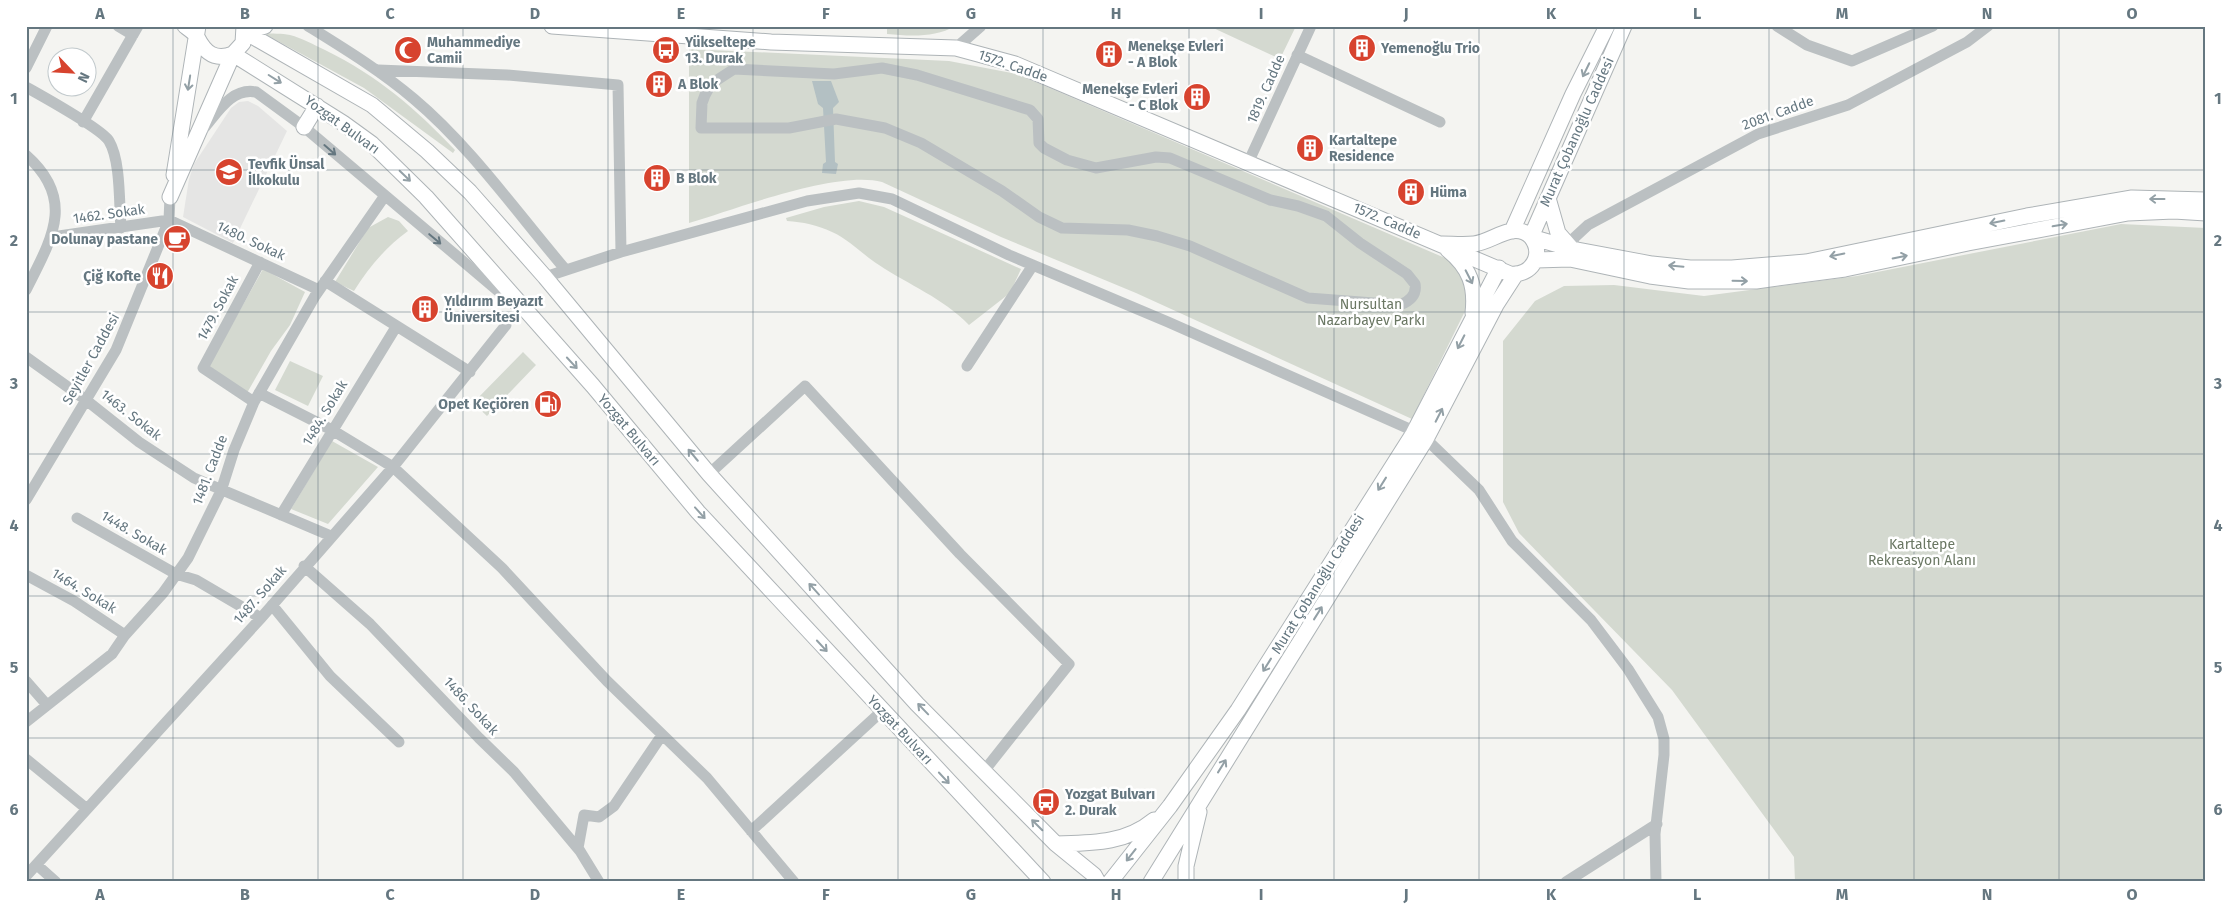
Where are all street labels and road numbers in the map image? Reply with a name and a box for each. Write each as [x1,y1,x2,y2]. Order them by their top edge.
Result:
street label: 1572. Cadde [976,46,1050,86]
street label: 1819. Cadde [1243,52,1289,126]
street label: Murat Çobanoğlu Caddesi [1536,55,1618,209]
street label: Yozgat Bulvarı [301,92,383,158]
street label: 2081. Cadde [1740,92,1816,134]
street label: 1572. Cadde [1350,199,1424,243]
street label: 1462. Sokak [72,200,147,227]
street label: 1480. Sokak [214,218,289,265]
street label: 1479. Sokak [194,272,243,343]
street label: Seyitler Caddesi [59,310,123,408]
street label: 1484. Sokak [299,377,352,449]
street label: 1463. Sokak [97,386,165,445]
street label: Yozgat Bulvarı [594,391,664,469]
street label: 1481. Cadde [189,433,231,507]
street label: 1448. Sokak [98,507,171,559]
street label: Murat Çobanoğlu Caddesi [1268,511,1368,657]
street label: 1487. Sokak [230,562,291,628]
street label: 1464. Sokak [48,565,120,618]
street label: 1486. Sokak [440,673,503,739]
street label: Yozgat Bulvarı [864,692,936,768]

